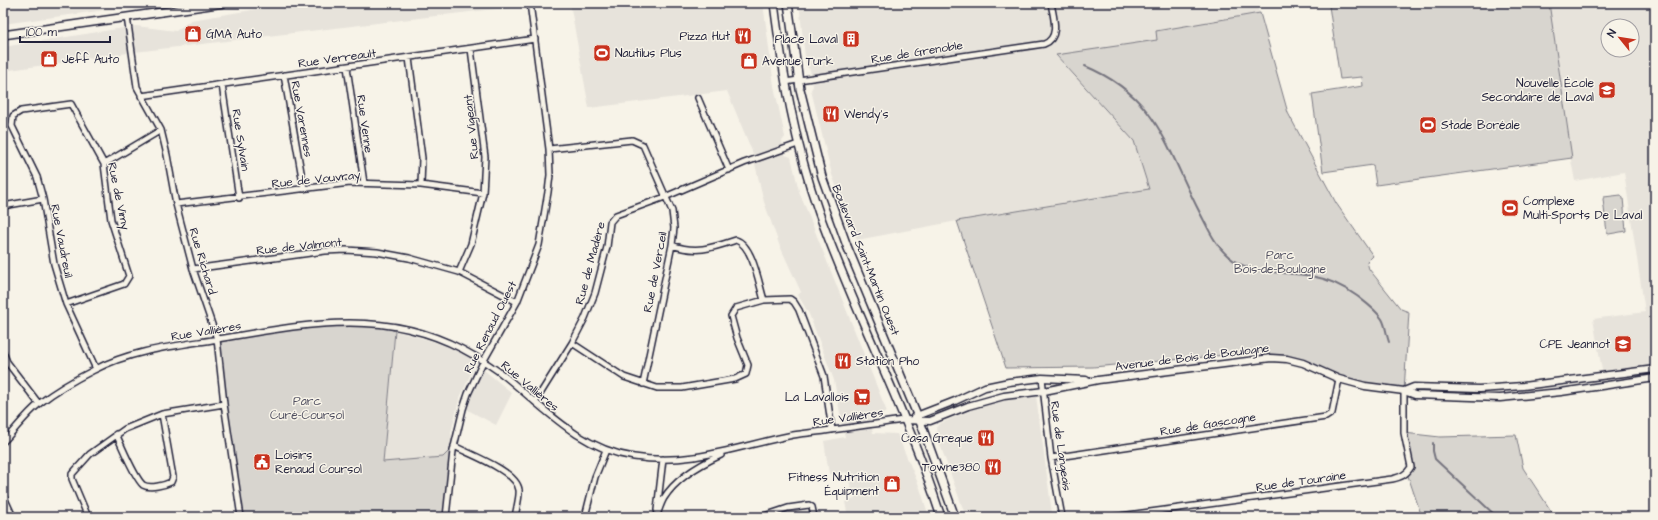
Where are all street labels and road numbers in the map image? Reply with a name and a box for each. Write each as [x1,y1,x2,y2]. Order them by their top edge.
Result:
street label: Rue de Grenoble [870,37,965,68]
street label: Rue Verreault [297,45,377,72]
street label: Rue Varennes [286,80,317,159]
street label: Rue Venne [352,94,377,155]
street label: Rue Vigeant [460,94,484,160]
street label: Rue Sylvain [226,108,254,172]
street label: Rue de Vimy [102,161,134,232]
street label: Rue de Vouvray [271,166,362,194]
street label: Boulevard Saint-Martin Ouest [827,182,904,338]
street label: Rue Vaudreuil [46,203,77,280]
street label: Rue de Madère [571,219,610,306]
street label: Rue Richard [184,226,221,296]
street label: Rue de Verceil [639,230,672,314]
street label: Rue de Valmont [255,234,343,259]
street label: Rue Renaud Ouest [460,278,521,376]
street label: Rue Vallières [170,318,242,345]
street label: Avenue de Bois de Boulogne [1114,340,1271,376]
street label: Rue Vallières [497,357,562,416]
street label: Rue de Langeais [1045,400,1075,492]
street label: Rue Vallières [812,404,884,431]
street label: Rue de Gascogne [1159,408,1258,441]
street label: Rue de Touraine [1255,467,1348,496]

